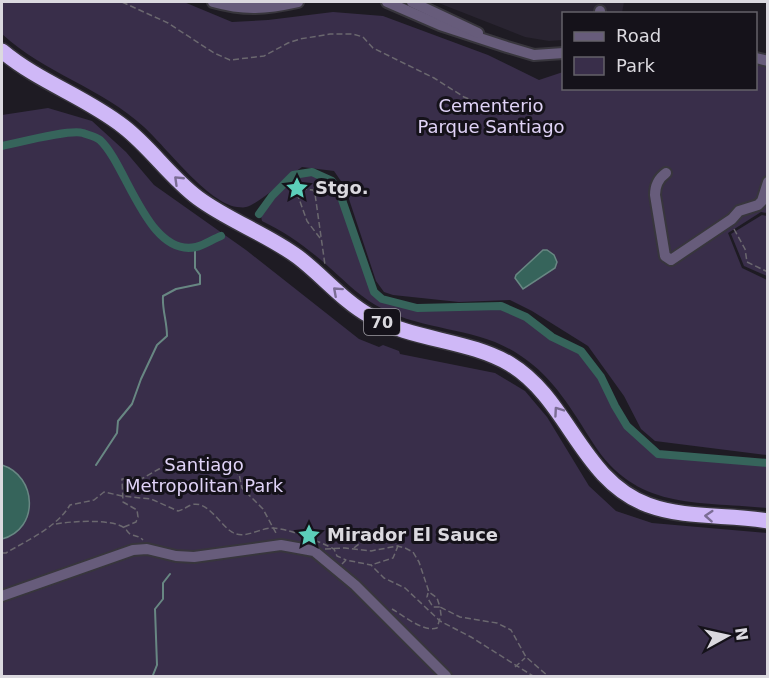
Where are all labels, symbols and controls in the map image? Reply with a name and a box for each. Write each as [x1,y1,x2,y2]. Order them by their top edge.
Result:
legend [562,12,757,90]
text: Road [616,25,661,46]
text: Park [616,55,655,76]
park label: Cementerio Parque Santiago [417,95,565,137]
place icon: Stgo. [284,175,310,201]
one-way arrow [174,177,185,188]
place label: Stgo. [315,177,369,198]
one-way arrow [333,287,344,298]
road number: 70 [364,309,400,335]
one-way arrow [554,407,565,418]
park label: Santiago Metropolitan Park [125,454,284,496]
one-way arrow [705,510,714,523]
place icon: Mirador El Sauce [296,522,322,548]
place label: Mirador El Sauce [327,524,498,545]
north arrow [697,606,757,666]
text: N [731,626,752,642]

